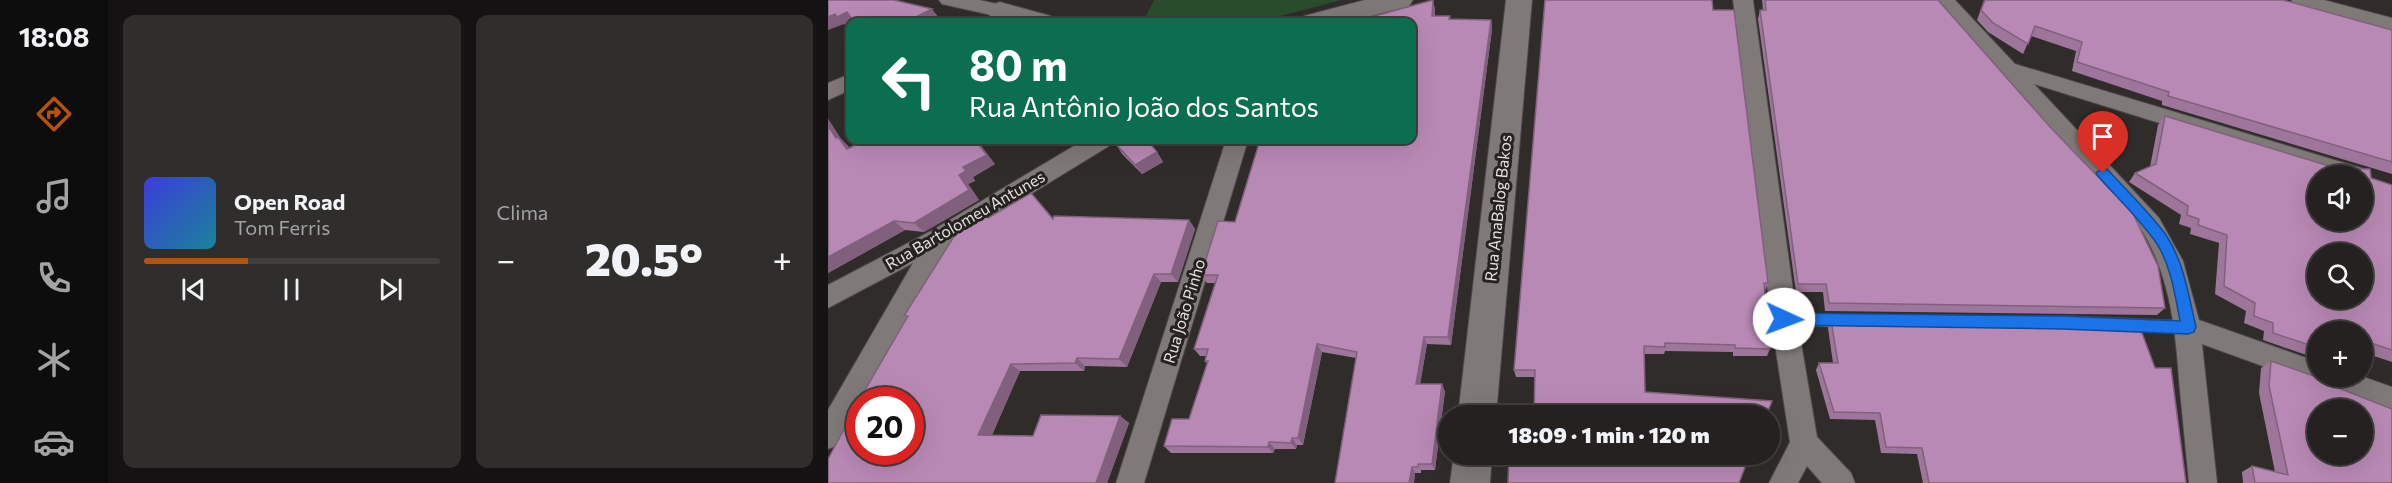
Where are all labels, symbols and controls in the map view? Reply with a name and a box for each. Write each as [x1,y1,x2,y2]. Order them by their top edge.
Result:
text: 18:08 [19,20,89,53]
text: 80 m [969,38,1068,90]
icon: left [870,42,948,120]
text: Rua Antônio João dos Santos [969,90,1319,123]
icon: directions [33,93,75,135]
pin [2077,111,2128,173]
icon: arrive [2086,120,2119,153]
street label: Rua AnaBalog Bakos [1480,134,1515,282]
map controls [2307,165,2373,465]
button: sound [2307,165,2373,231]
street label: Rua Bartolomeu Antunes [882,166,1048,273]
icon: music [33,175,75,217]
text: Open Road [234,188,345,215]
text: Clima [497,200,548,224]
text: Tom Ferris [234,215,330,239]
text: 20.5° [585,230,703,285]
text: − [497,238,515,279]
text: + [773,238,792,279]
button: search [2307,243,2373,309]
street label: Rua João Pinho [1159,256,1208,365]
icon: phone [33,257,75,299]
icon: previous [177,273,210,306]
icon: pause [275,273,308,306]
icon: next [374,273,407,306]
position arrow [1752,287,1816,351]
button: + [2307,321,2373,387]
icon: climate [33,339,75,381]
speed limit sign: 20 [846,387,924,465]
button: − [2307,399,2373,465]
icon: car [33,421,75,463]
text: 18:09 · 1 min · 120 m [1508,421,1710,448]

